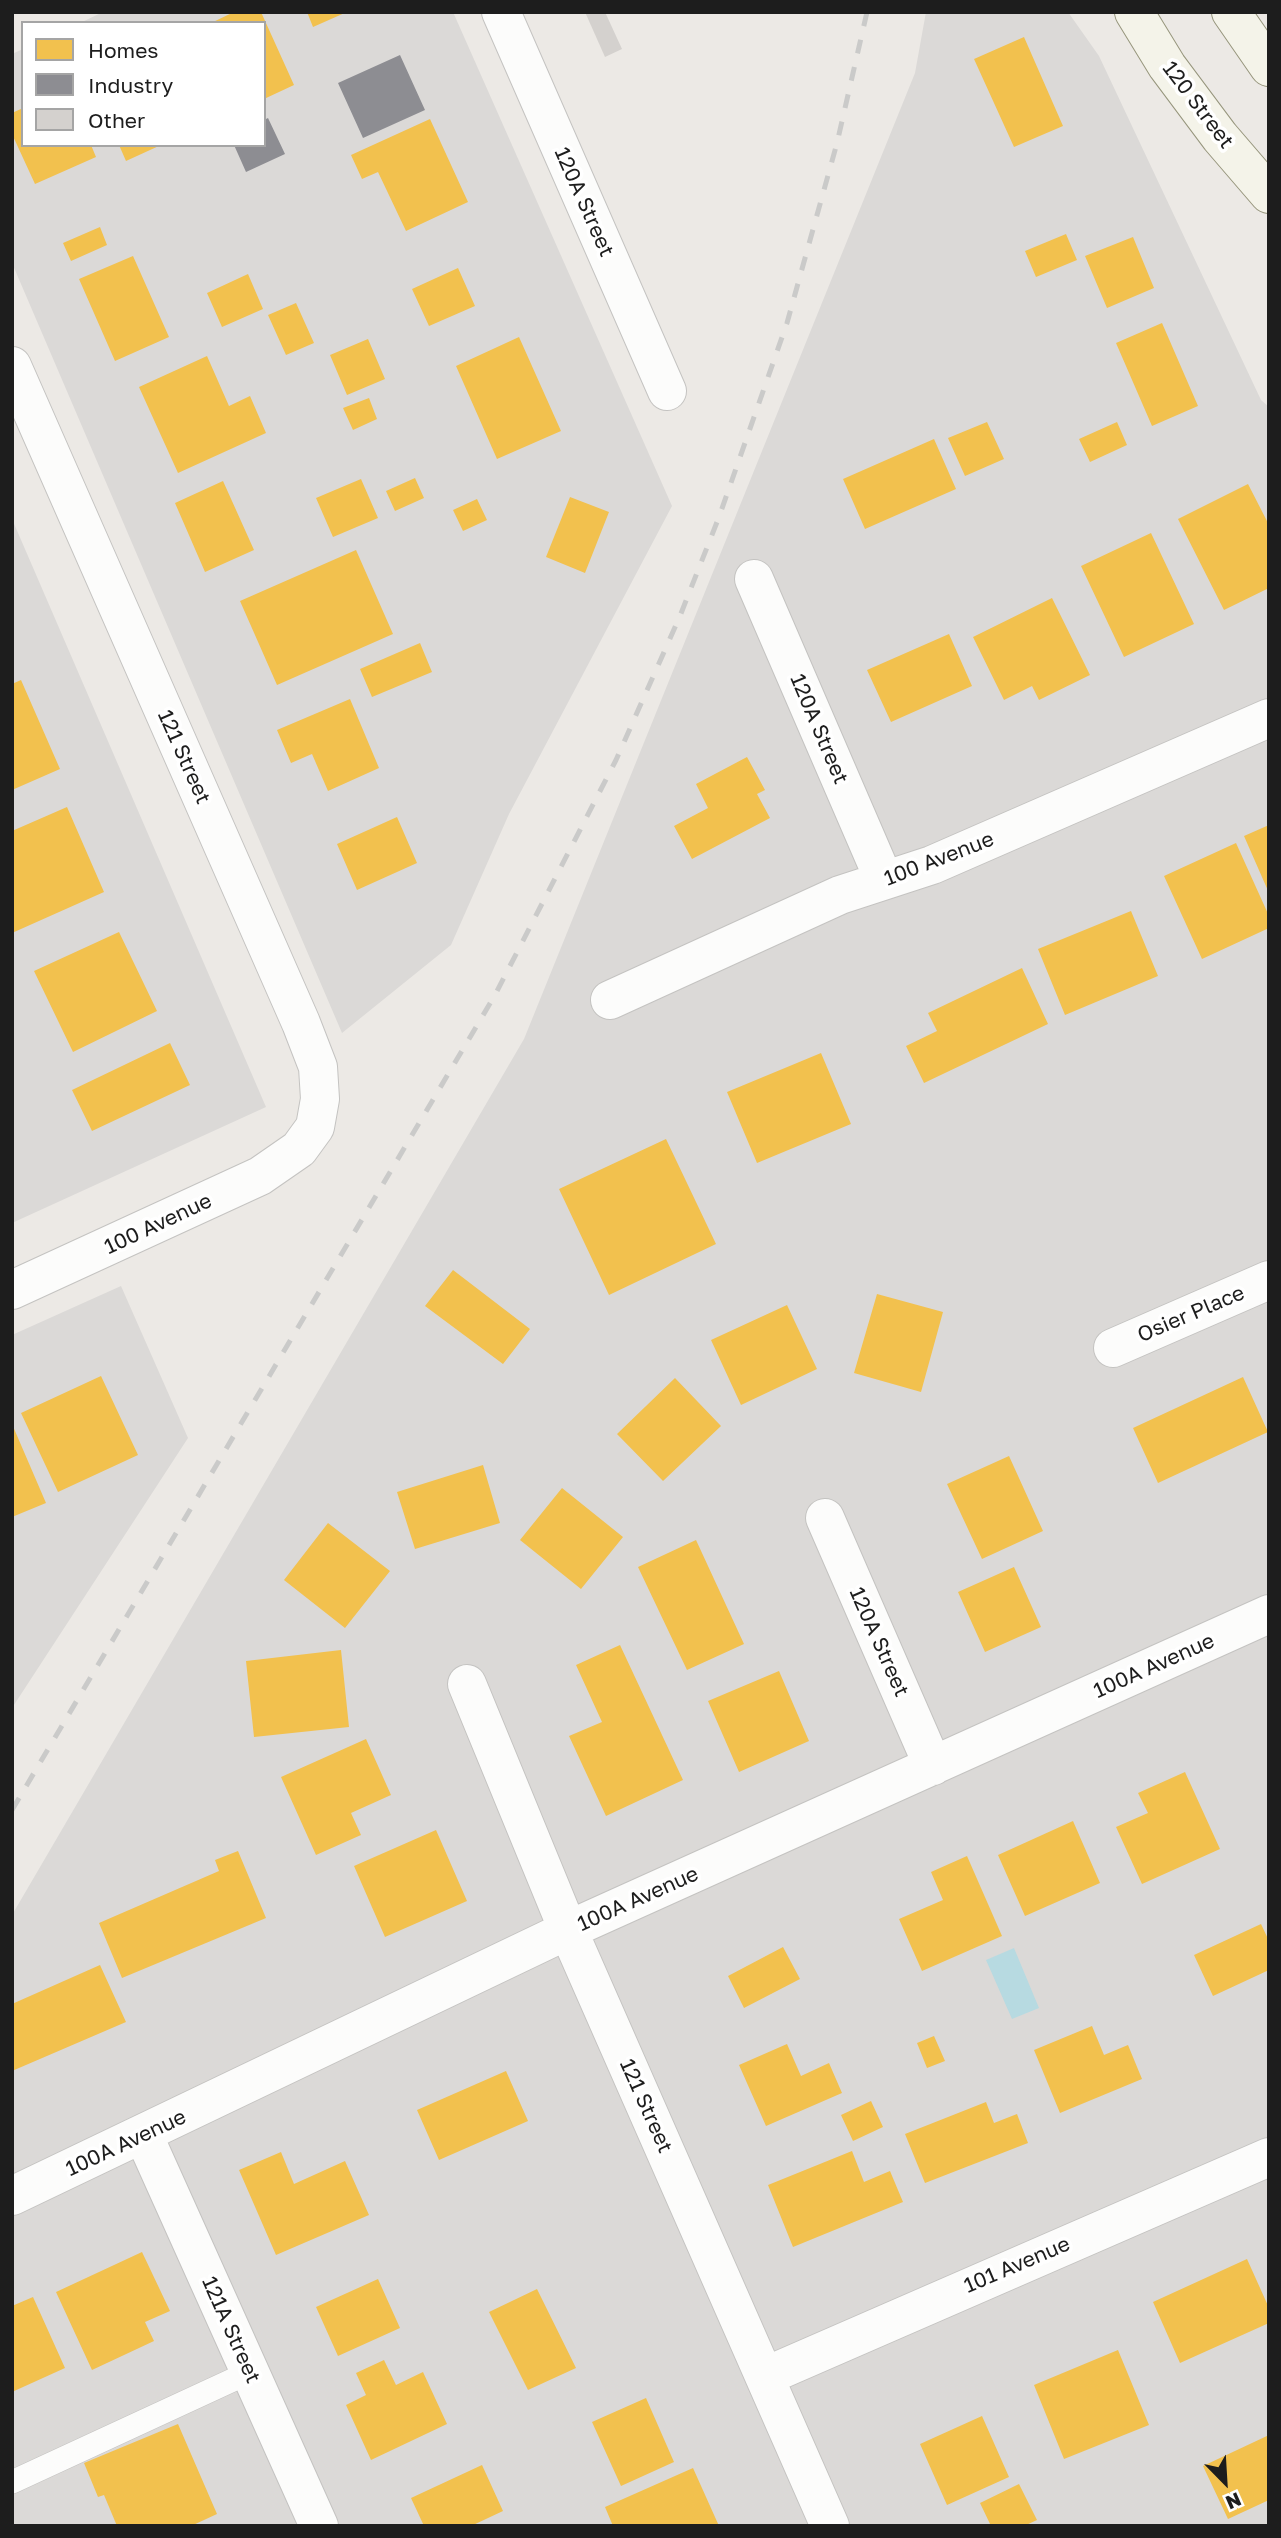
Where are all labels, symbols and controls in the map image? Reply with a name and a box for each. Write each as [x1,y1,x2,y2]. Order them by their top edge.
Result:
legend [21,21,266,147]
text: Homes [88,37,158,63]
street label: 120 Street [1157,56,1239,154]
text: Industry [88,72,173,98]
text: Other [88,107,145,133]
street label: 120A Street [549,143,619,261]
street label: 120A Street [785,670,853,788]
street label: 121 Street [152,706,216,808]
street label: 100 Avenue [881,827,997,891]
street label: 100 Avenue [100,1188,216,1260]
street label: Osier Place [1134,1280,1248,1348]
street label: 120A Street [844,1583,914,1701]
street label: 100A Avenue [1090,1628,1218,1704]
street label: 100A Avenue [574,1861,702,1937]
street label: 121 Street [614,2055,678,2157]
street label: 100A Avenue [62,2104,190,2182]
street label: 101 Avenue [960,2231,1074,2299]
street label: 121A Street [196,2273,266,2387]
north arrow [1190,2447,1260,2517]
text: N [1222,2488,1245,2515]

